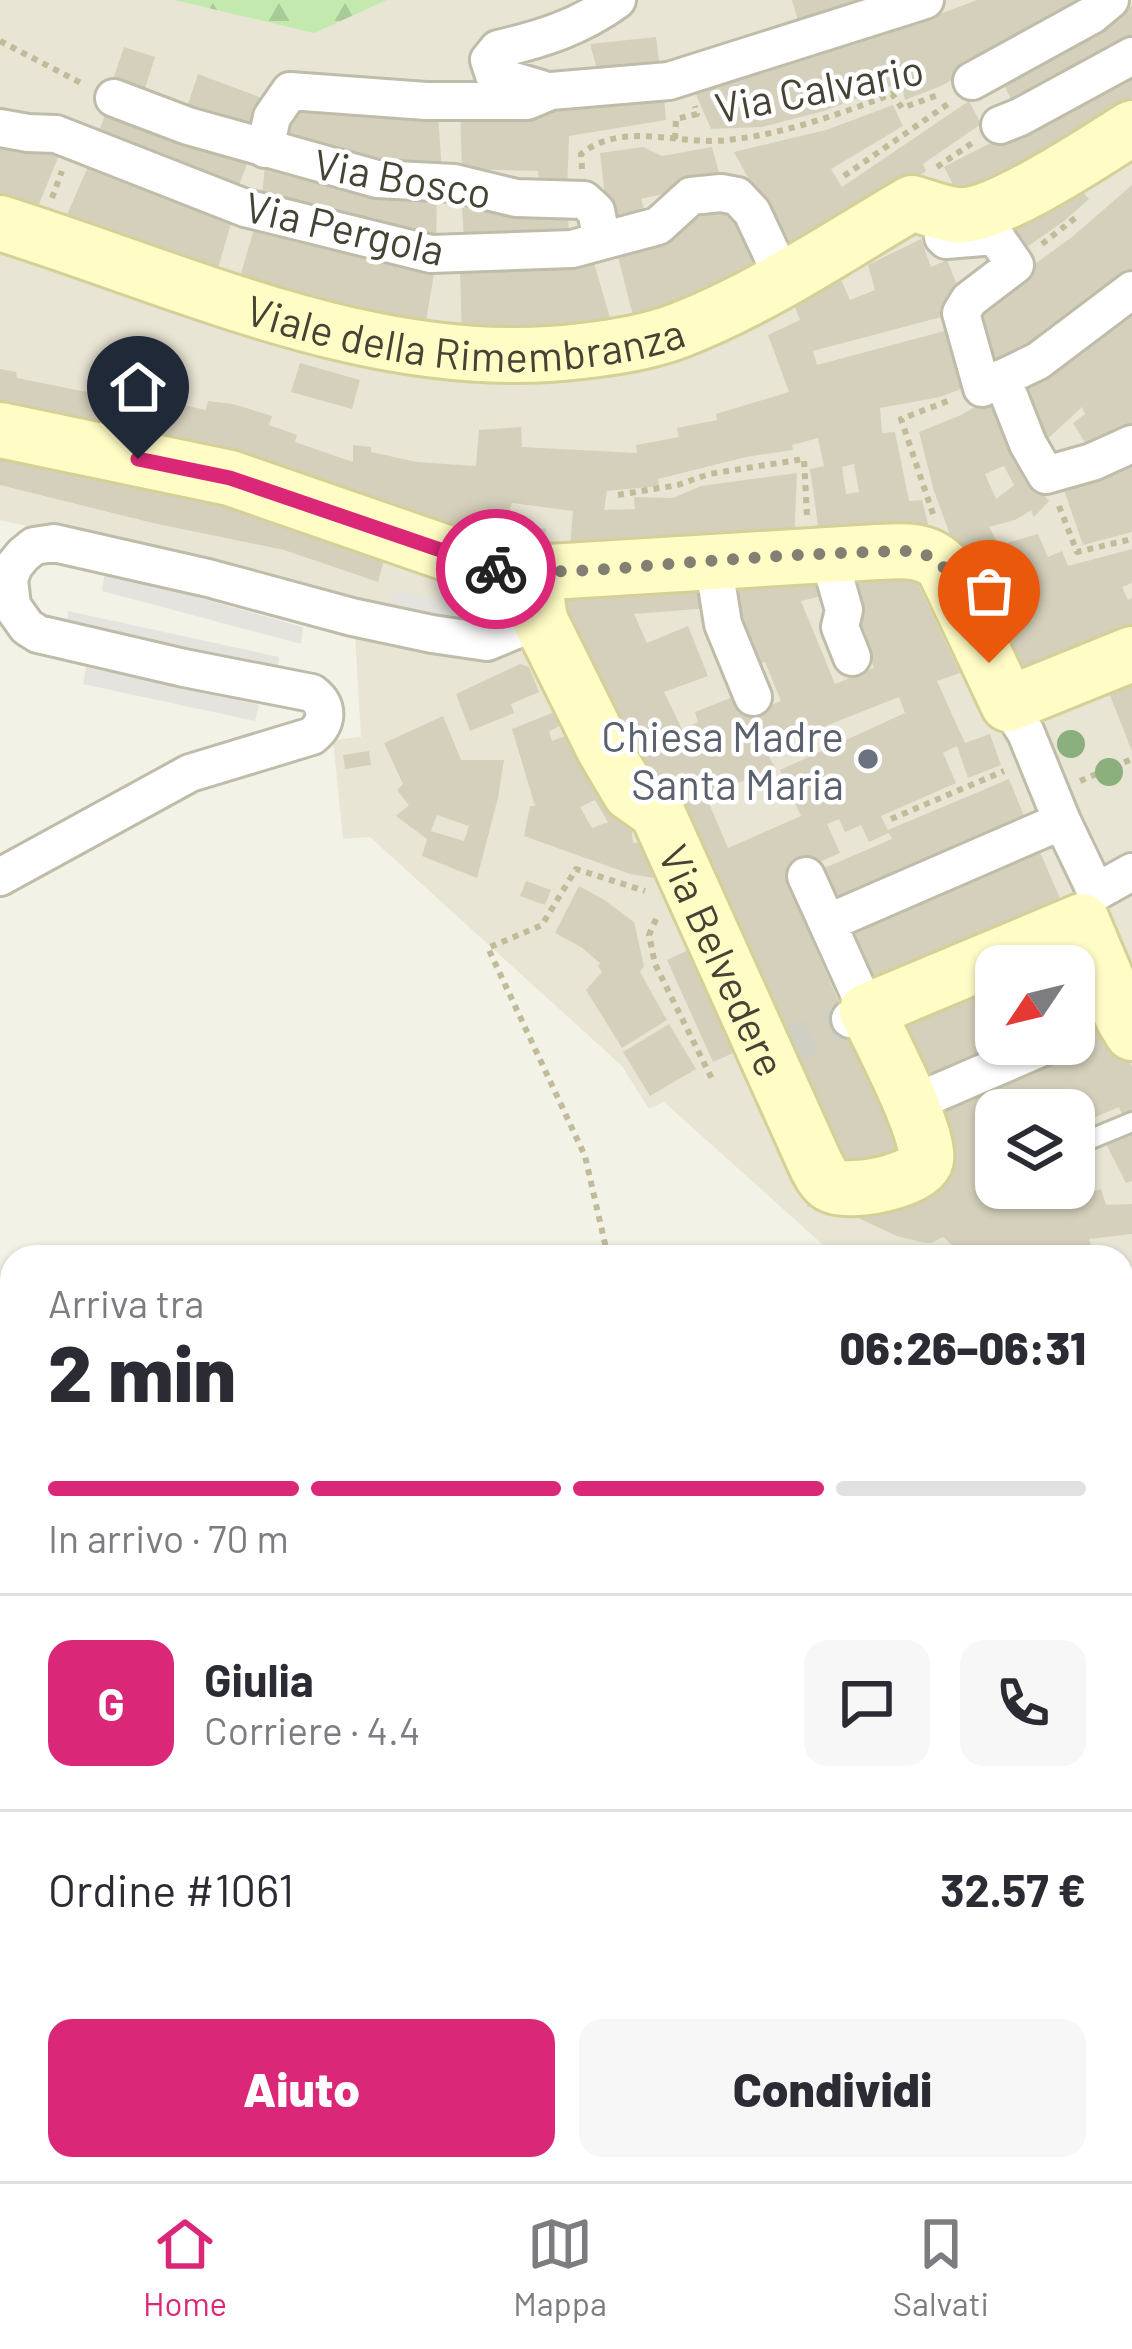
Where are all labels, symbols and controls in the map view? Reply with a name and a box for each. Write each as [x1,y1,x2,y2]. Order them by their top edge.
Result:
street label: Via Calvario [710,42,928,132]
street label: Via Bosco [310,137,496,217]
street label: Via Pergola [240,180,450,275]
street label: Viale della Rimembranza [241,283,690,380]
pin [87,336,189,459]
icon: home [105,354,171,420]
courier [436,509,556,629]
icon: bike [463,536,529,602]
pin [938,540,1040,663]
icon: bag [956,558,1022,624]
place label: Chiesa Madre Santa Maria [601,710,844,808]
marker: Chiesa Madre Santa Maria [855,746,881,772]
street label: Via Belvedere [650,837,797,1083]
north arrow [975,945,1095,1065]
map controls [975,945,1095,1209]
button: layers [975,1089,1095,1209]
text: Arriva tra [48,1279,204,1326]
text: 06:26–06:31 [839,1320,1086,1374]
text: 2 min [48,1324,236,1418]
text: In arrivo · 70 m [48,1514,289,1561]
button: chat [804,1640,930,1766]
button: phone [960,1640,1086,1766]
text: Giulia [204,1652,314,1706]
text: G [97,1676,125,1730]
text: Corriere · 4.4 [204,1706,420,1753]
text: Ordine #1061 [48,1862,294,1916]
text: 32.57 € [940,1862,1086,1916]
button: Aiuto [48,2019,555,2157]
button: Condividi [579,2019,1086,2157]
tab: Home [143,2211,227,2323]
tab: Mappa [513,2211,607,2323]
tab: Salvati [893,2211,989,2323]

